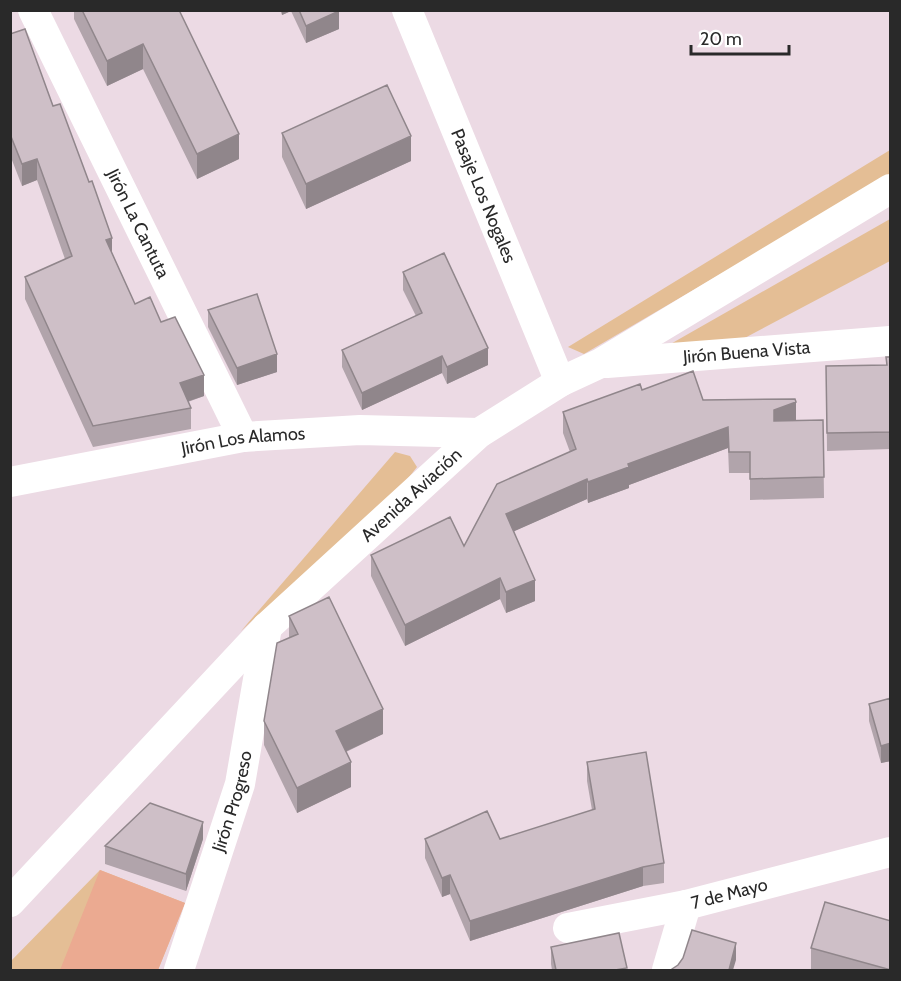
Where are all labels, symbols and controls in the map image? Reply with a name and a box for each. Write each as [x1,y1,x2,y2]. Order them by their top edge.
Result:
scale bar [691,18,788,56]
text: 20 m [700,28,742,50]
street label: Pasaje Los Nogales [446,126,521,266]
street label: Jirón La Cantuta [101,164,174,282]
street label: Jirón Buena Vista [681,336,811,368]
street label: Jirón Los Alamos [178,422,306,460]
street label: Avenida Aviación [356,443,466,547]
street label: Jirón Progreso [207,749,257,856]
street label: 7 de Mayo [689,873,770,914]

